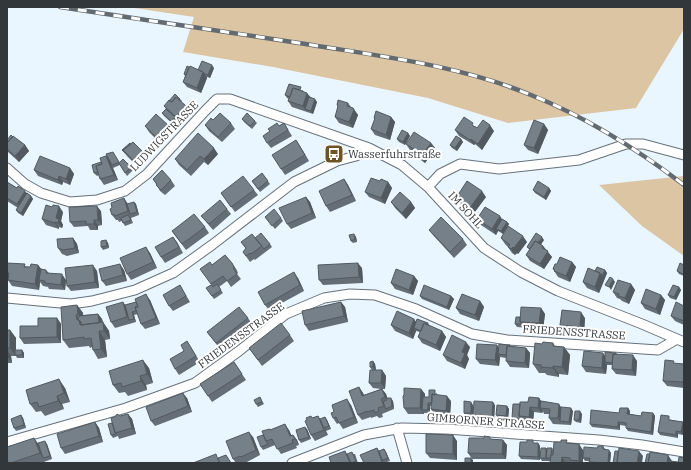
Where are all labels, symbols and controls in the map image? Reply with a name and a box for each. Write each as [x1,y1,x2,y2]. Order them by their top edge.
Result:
street label: LUDWIGSTRASSE [127,98,201,174]
bus stop icon: Wasserfuhrstraße [323,143,345,165]
place label: Wasserfuhrstraße [348,147,441,161]
street label: IM SOHL [445,189,487,231]
street label: FRIEDENSSTRASSE [195,299,287,371]
street label: FRIEDENSSTRASSE [522,321,626,343]
street label: GIMBORNER STRASSE [427,410,545,432]

